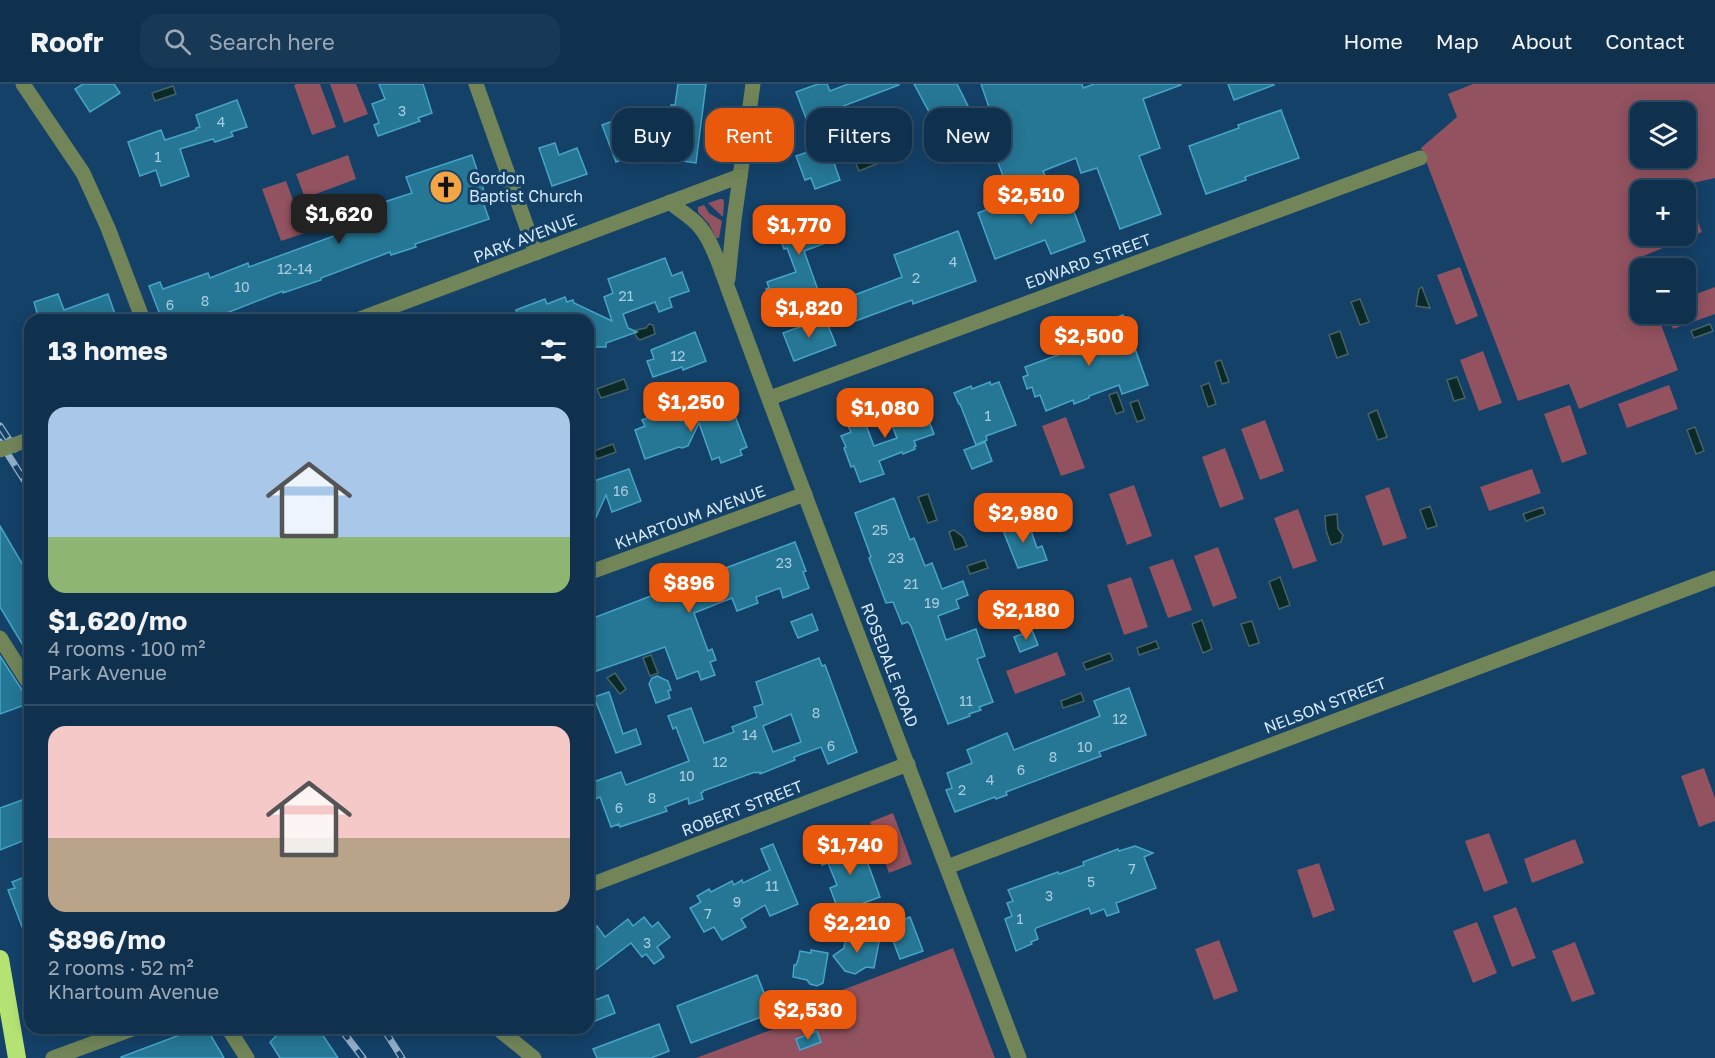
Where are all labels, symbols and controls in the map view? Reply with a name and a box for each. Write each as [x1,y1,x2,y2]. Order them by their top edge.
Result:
search box [140,14,560,68]
text: Roofr [30,25,104,58]
icon: search [161,25,194,58]
text: Search here [209,28,335,55]
text: Home [1343,28,1403,54]
text: Map [1436,28,1479,54]
text: About [1512,28,1572,54]
text: Contact [1605,28,1685,54]
house number: 3 [398,102,406,119]
map controls [1630,102,1696,324]
button: layers [1630,102,1696,168]
chip: Buy [612,108,693,162]
chip: Rent [705,108,794,162]
chip: Filters [806,108,912,162]
chip: New [924,108,1011,162]
house number: 4 [217,113,225,130]
house number: 1 [155,148,162,165]
place label: Gordon Baptist Church [469,168,583,206]
church icon: Gordon Baptist Church [428,169,464,205]
pin: $2,510 [982,175,1080,226]
button: + [1630,180,1696,246]
text: $2,510 [997,182,1065,206]
pin: $1,620 [290,194,388,245]
text: $1,620 [305,201,373,225]
pin: $1,770 [750,205,848,256]
street label: PARK AVENUE [470,209,580,267]
text: $1,770 [767,212,831,236]
street label: EDWARD STREET [1022,229,1154,293]
house number: 4 [949,253,957,270]
button: − [1630,258,1696,324]
house number: 12-14 [277,260,313,277]
house number: 2 [912,269,920,286]
house number: 10 [234,278,250,295]
house number: 21 [619,287,634,304]
pin: $1,820 [760,288,858,339]
house number: 8 [201,292,209,309]
text: $1,820 [775,295,843,319]
house number: 6 [166,296,174,313]
pin: $2,500 [1040,316,1138,367]
text: $2,500 [1054,323,1124,347]
icon: filters [537,334,570,367]
text: 13 homes [48,335,168,366]
house number: 12 [671,347,685,364]
pin: $1,250 [642,382,740,433]
pin: $1,080 [836,388,934,439]
text: $1,250 [657,389,725,413]
text: $1,080 [851,395,919,419]
house number: 1 [985,407,992,424]
icon: home [255,446,363,554]
street label: KHARTOUM AVENUE [612,480,768,554]
house number: 16 [613,482,629,499]
pin: $2,980 [974,493,1072,544]
text: $2,980 [988,500,1058,524]
house number: 25 [872,521,888,538]
house number: 23 [888,549,904,566]
house number: 23 [776,554,792,571]
pin: $896 [653,563,725,614]
text: $896 [663,570,715,594]
house number: 21 [904,575,919,592]
pin: $2,180 [977,590,1075,641]
house number: 19 [924,594,940,611]
text: $2,180 [992,597,1060,621]
street label: ROSEDALE ROAD [857,600,923,730]
text: $1,620/mo [48,605,187,636]
text: 4 rooms · 100 m² [48,636,206,660]
text: Park Avenue [48,660,167,684]
street label: NELSON STREET [1261,672,1389,738]
house number: 11 [959,692,973,709]
house number: 8 [812,704,820,721]
house number: 12 [1113,710,1127,727]
house number: 14 [742,726,758,743]
house number: 6 [827,737,835,754]
house number: 10 [1077,738,1093,755]
house number: 8 [1049,748,1057,765]
house number: 12 [713,753,727,770]
house number: 6 [1017,761,1025,778]
icon: home [255,765,363,873]
house number: 10 [679,767,695,784]
house number: 4 [986,771,994,788]
street label: ROBERT STREET [679,776,806,840]
house number: 2 [958,781,966,798]
house number: 8 [648,789,656,806]
house number: 6 [615,799,623,816]
pin: $1,740 [801,825,899,876]
text: $1,740 [817,832,883,856]
house number: 7 [1128,860,1136,877]
house number: 5 [1087,873,1095,890]
house number: 11 [765,877,779,894]
house number: 3 [1045,887,1053,904]
house number: 9 [733,893,741,910]
pin: $2,210 [808,903,906,954]
house number: 7 [704,905,712,922]
text: $2,210 [823,910,891,934]
house number: 1 [1017,910,1024,927]
text: $896/mo [48,924,166,955]
house number: 3 [643,934,651,951]
text: 2 rooms · 52 m² [48,955,194,979]
text: Khartoum Avenue [48,979,219,1003]
pin: $2,530 [759,990,857,1041]
text: $2,530 [773,997,843,1021]

